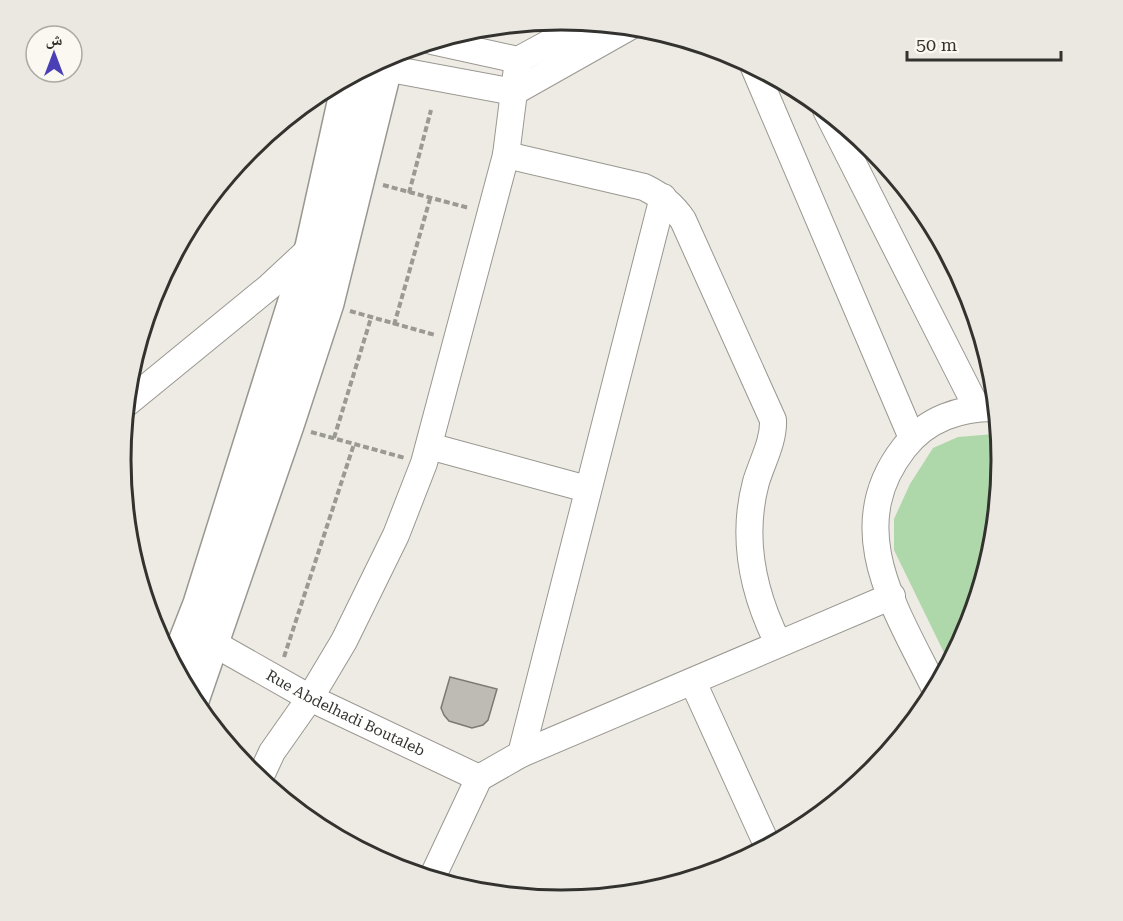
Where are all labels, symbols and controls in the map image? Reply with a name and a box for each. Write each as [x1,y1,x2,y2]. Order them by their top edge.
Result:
north arrow [24,24,84,84]
scale bar [907,24,1062,62]
text: ش [46,30,63,49]
text: 50 m [916,34,957,55]
street label: Rue Abdelhadi Boutaleb [263,666,428,760]

